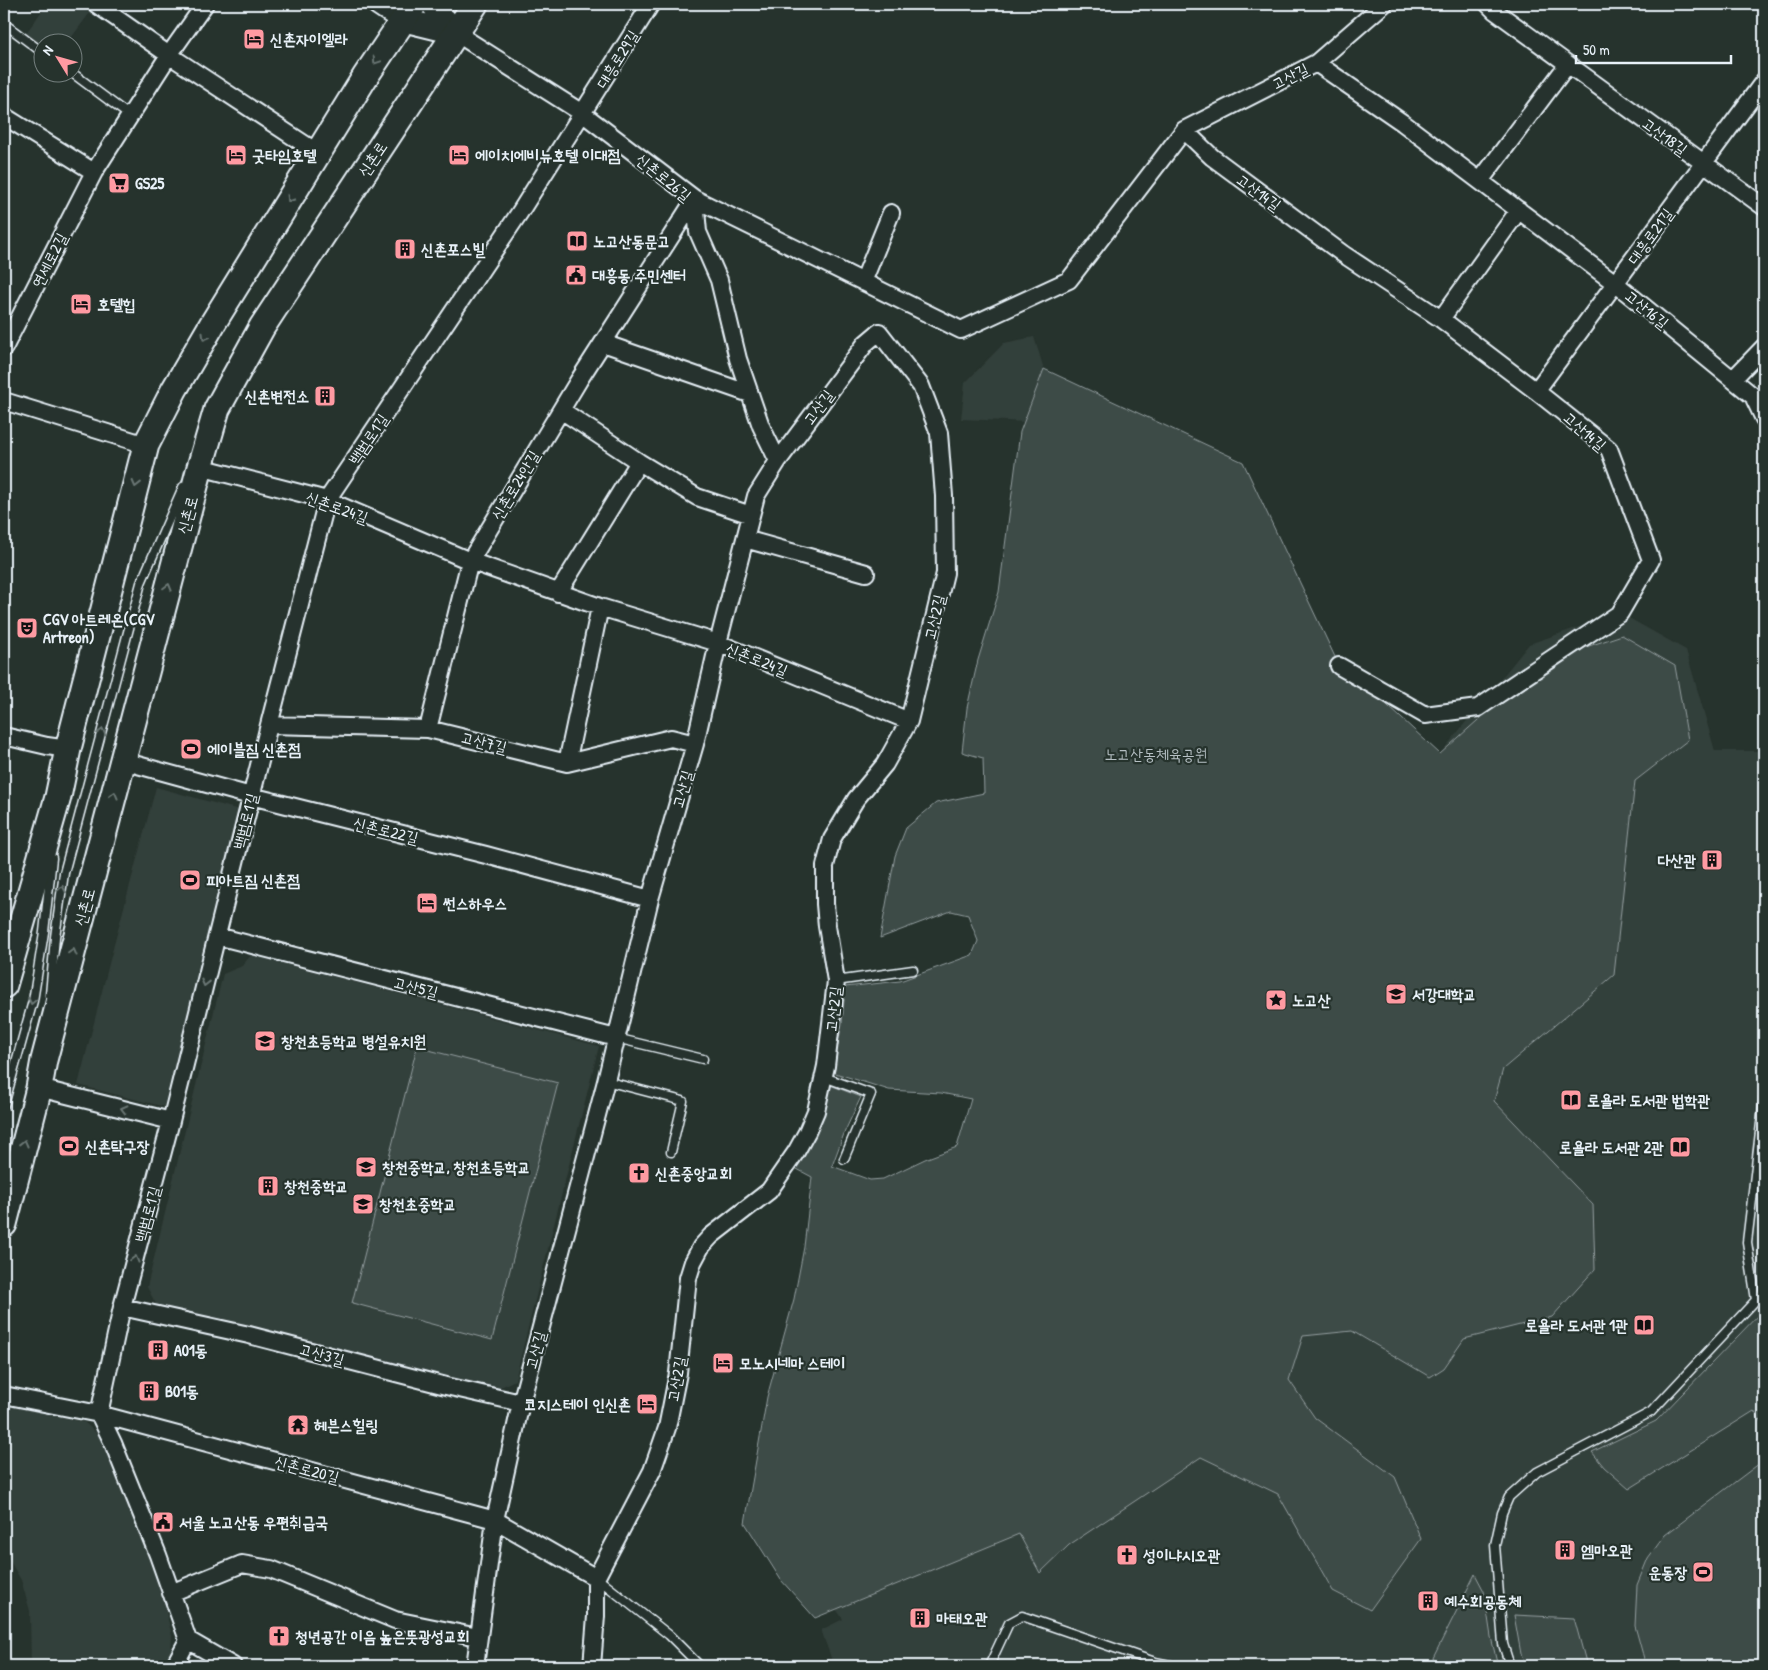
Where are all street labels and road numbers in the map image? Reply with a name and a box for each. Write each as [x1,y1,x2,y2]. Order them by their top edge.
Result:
street label: 대흥로29길 [590,26,644,92]
street label: 고산길 [1268,57,1312,95]
street label: 고산18길 [1638,112,1692,160]
street label: 신촌로 [352,137,392,181]
street label: 신촌로26길 [632,148,696,206]
street label: 고산14길 [1232,168,1286,216]
street label: 대흥로21길 [1622,203,1678,269]
street label: 연세로2길 [26,229,72,291]
street label: 고산16길 [1620,284,1674,334]
street label: 고산길 [798,385,838,429]
street label: 고산14길 [1559,406,1611,456]
street label: 백범로1길 [343,409,393,469]
street label: 신촌로24안길 [486,446,545,524]
street label: 신촌로24길 [303,486,371,528]
street label: 신촌로 [171,493,203,537]
street label: 고산2길 [918,592,950,642]
street label: 신촌로24길 [723,637,791,681]
street label: 고산7길 [459,726,509,758]
street label: 고산길 [666,767,698,811]
street label: 백범로1길 [227,790,263,851]
street label: 신촌로22길 [351,811,421,849]
street label: 신촌로 [68,885,100,929]
street label: 고산5길 [391,971,441,1003]
street label: 고산2길 [820,985,846,1033]
street label: 백범로1길 [129,1183,165,1245]
street label: 고산길 [519,1328,551,1372]
street label: 고산3길 [297,1337,347,1371]
street label: 고산2길 [661,1354,691,1404]
street label: 신촌로20길 [272,1450,342,1488]

